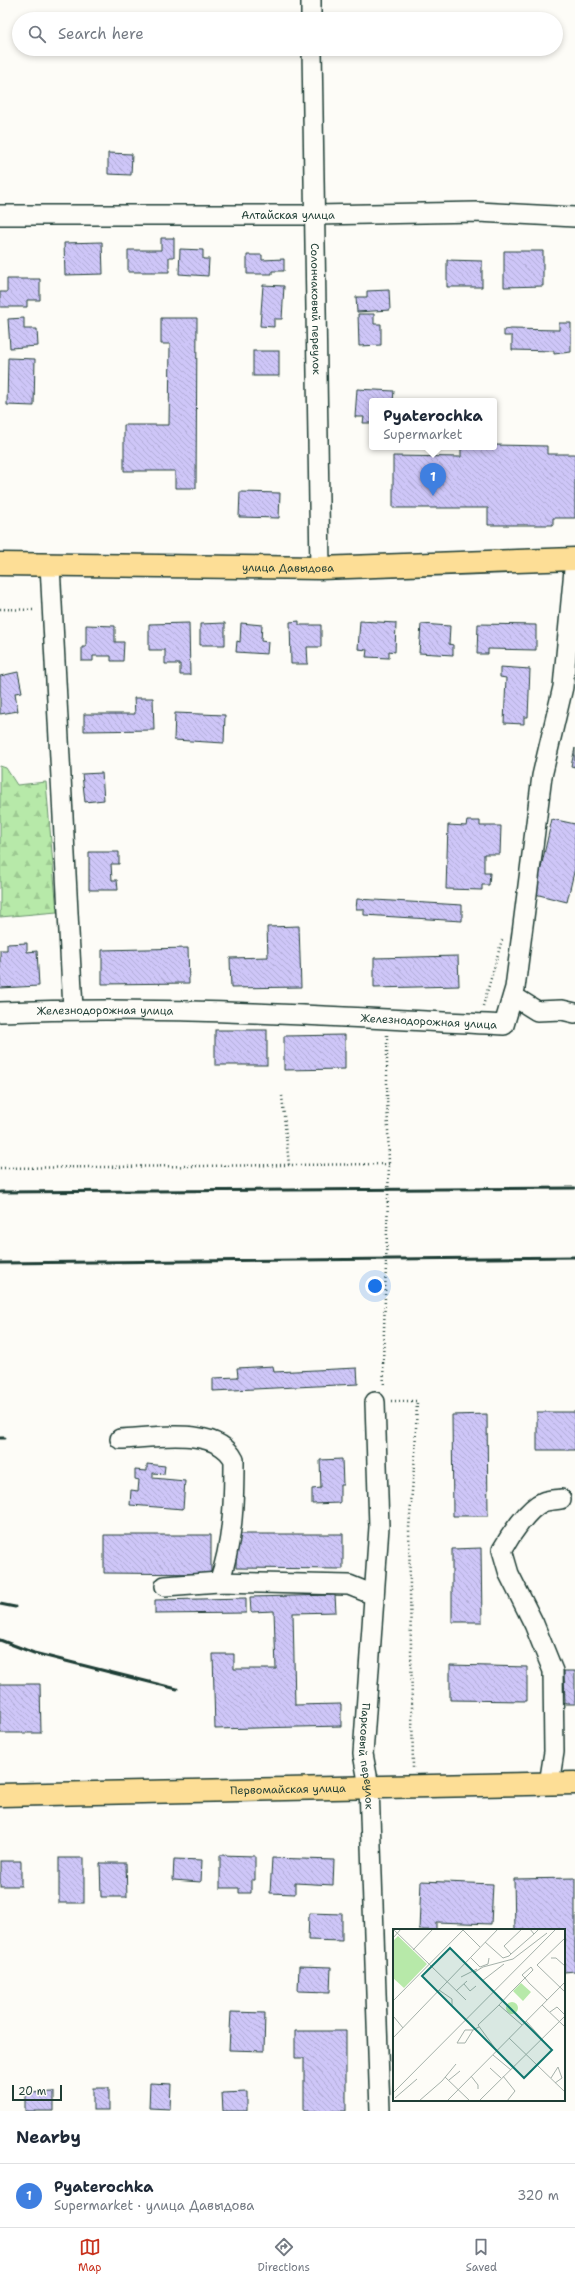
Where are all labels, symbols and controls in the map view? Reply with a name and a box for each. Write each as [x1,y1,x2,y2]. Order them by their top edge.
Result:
search box [12,12,563,56]
icon: search [26,23,48,45]
text: Search here [58,24,144,44]
street label: Алтайская улица [241,208,335,223]
street label: Солончаковый переулок [307,243,324,375]
popup [369,398,497,450]
text: Pyaterochka [383,406,483,426]
text: Supermarket [383,426,462,443]
pin: 1 [420,463,446,496]
street label: улица Давыдова [242,560,334,576]
street label: Железнодорожная улица [36,1003,174,1019]
street label: Железнодорожная улица [360,1011,498,1033]
your location [365,1276,385,1296]
street label: Парковый переулок [355,1702,377,1810]
street label: Первомайская улица [230,1781,346,1798]
inset map [393,1929,565,2101]
scale bar [12,2083,62,2102]
text: 20 m [18,2084,46,2099]
text: Nearby [16,2126,81,2148]
text: Pyaterochka [54,2177,154,2197]
text: 1 [26,2187,32,2204]
text: 320 m [517,2187,559,2204]
text: Supermarket · улица Давыдова [54,2197,254,2214]
tab: Map [78,2236,102,2275]
tab: Directions [257,2236,310,2275]
tab: Saved [466,2236,497,2275]

